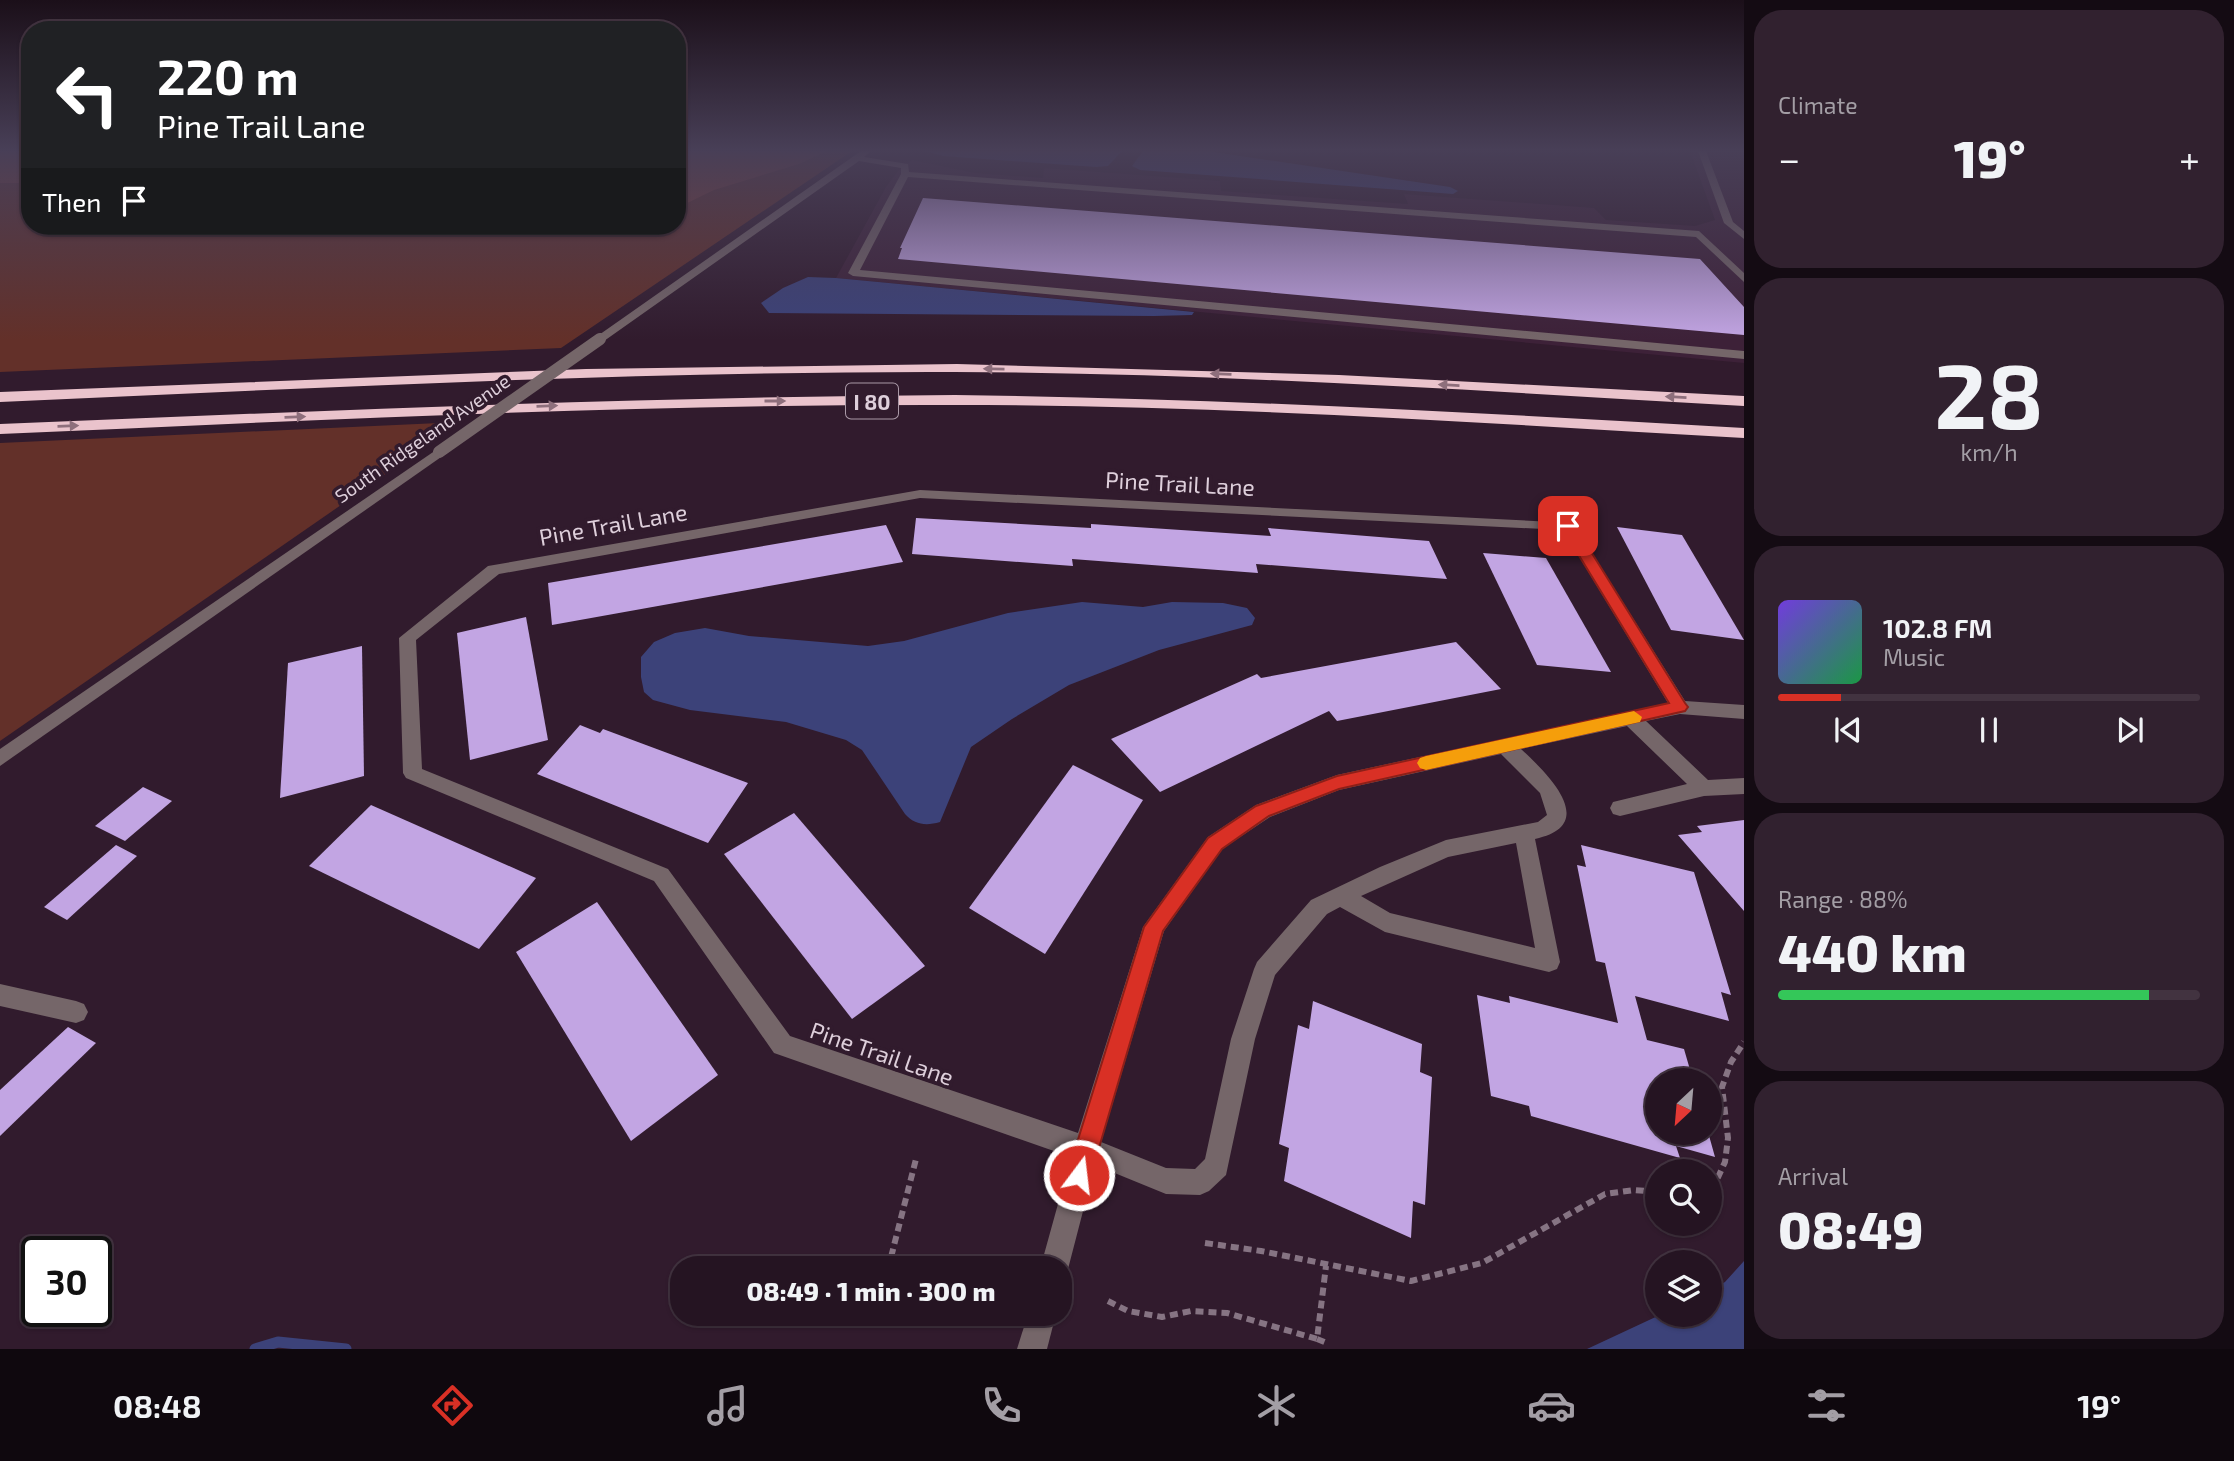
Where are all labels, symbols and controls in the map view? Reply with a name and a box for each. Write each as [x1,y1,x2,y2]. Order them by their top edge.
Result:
text: 220 m [157,46,299,105]
icon: left [42,49,133,140]
text: Climate [1778,91,1858,119]
text: Pine Trail Lane [157,106,366,144]
text: 19° [1954,126,2026,188]
text: − [1778,135,1800,181]
text: + [2179,135,2200,181]
icon: arrive [115,182,153,220]
text: Then [42,186,101,217]
text: 28 [1934,338,2044,447]
one-way arrow [983,363,1005,375]
one-way arrow [1210,368,1232,379]
street label: South Ridgeland Avenue [330,369,514,507]
one-way arrow [1437,379,1459,390]
road number: I 80 [846,384,898,418]
one-way arrow [1665,391,1687,402]
one-way arrow [764,395,786,407]
one-way arrow [536,400,558,412]
one-way arrow [285,411,307,422]
one-way arrow [57,421,79,432]
text: km/h [1960,438,2018,466]
street label: Pine Trail Lane [1104,465,1256,501]
pin [1538,496,1598,556]
street label: Pine Trail Lane [537,497,689,551]
icon: arrive [1549,507,1587,545]
text: 102.8 FM [1883,612,1992,643]
text: Music [1883,643,1945,671]
icon: previous [1829,711,1867,749]
icon: pause [1970,711,2008,749]
icon: next [2111,711,2149,749]
text: Range · 88% [1778,885,1907,913]
text: 440 km [1778,920,1967,982]
street label: Pine Trail Lane [807,1015,957,1091]
north arrow [1645,1068,1722,1144]
map controls [1645,1068,1722,1327]
position arrow [1042,1138,1116,1212]
button: search [1645,1159,1722,1236]
text: Arrival [1778,1162,1848,1190]
text: 08:49 [1778,1197,1923,1259]
speed limit sign: 30 [21,1236,112,1327]
button: layers [1645,1250,1722,1327]
text: 08:49 · 1 min · 300 m [747,1275,995,1306]
icon: directions [428,1381,477,1430]
icon: music [703,1381,752,1430]
icon: phone [977,1381,1026,1430]
icon: climate [1252,1381,1301,1430]
icon: car [1527,1381,1576,1430]
icon: filters [1802,1381,1851,1430]
text: 08:48 [113,1386,202,1424]
text: 19° [2077,1386,2121,1424]

